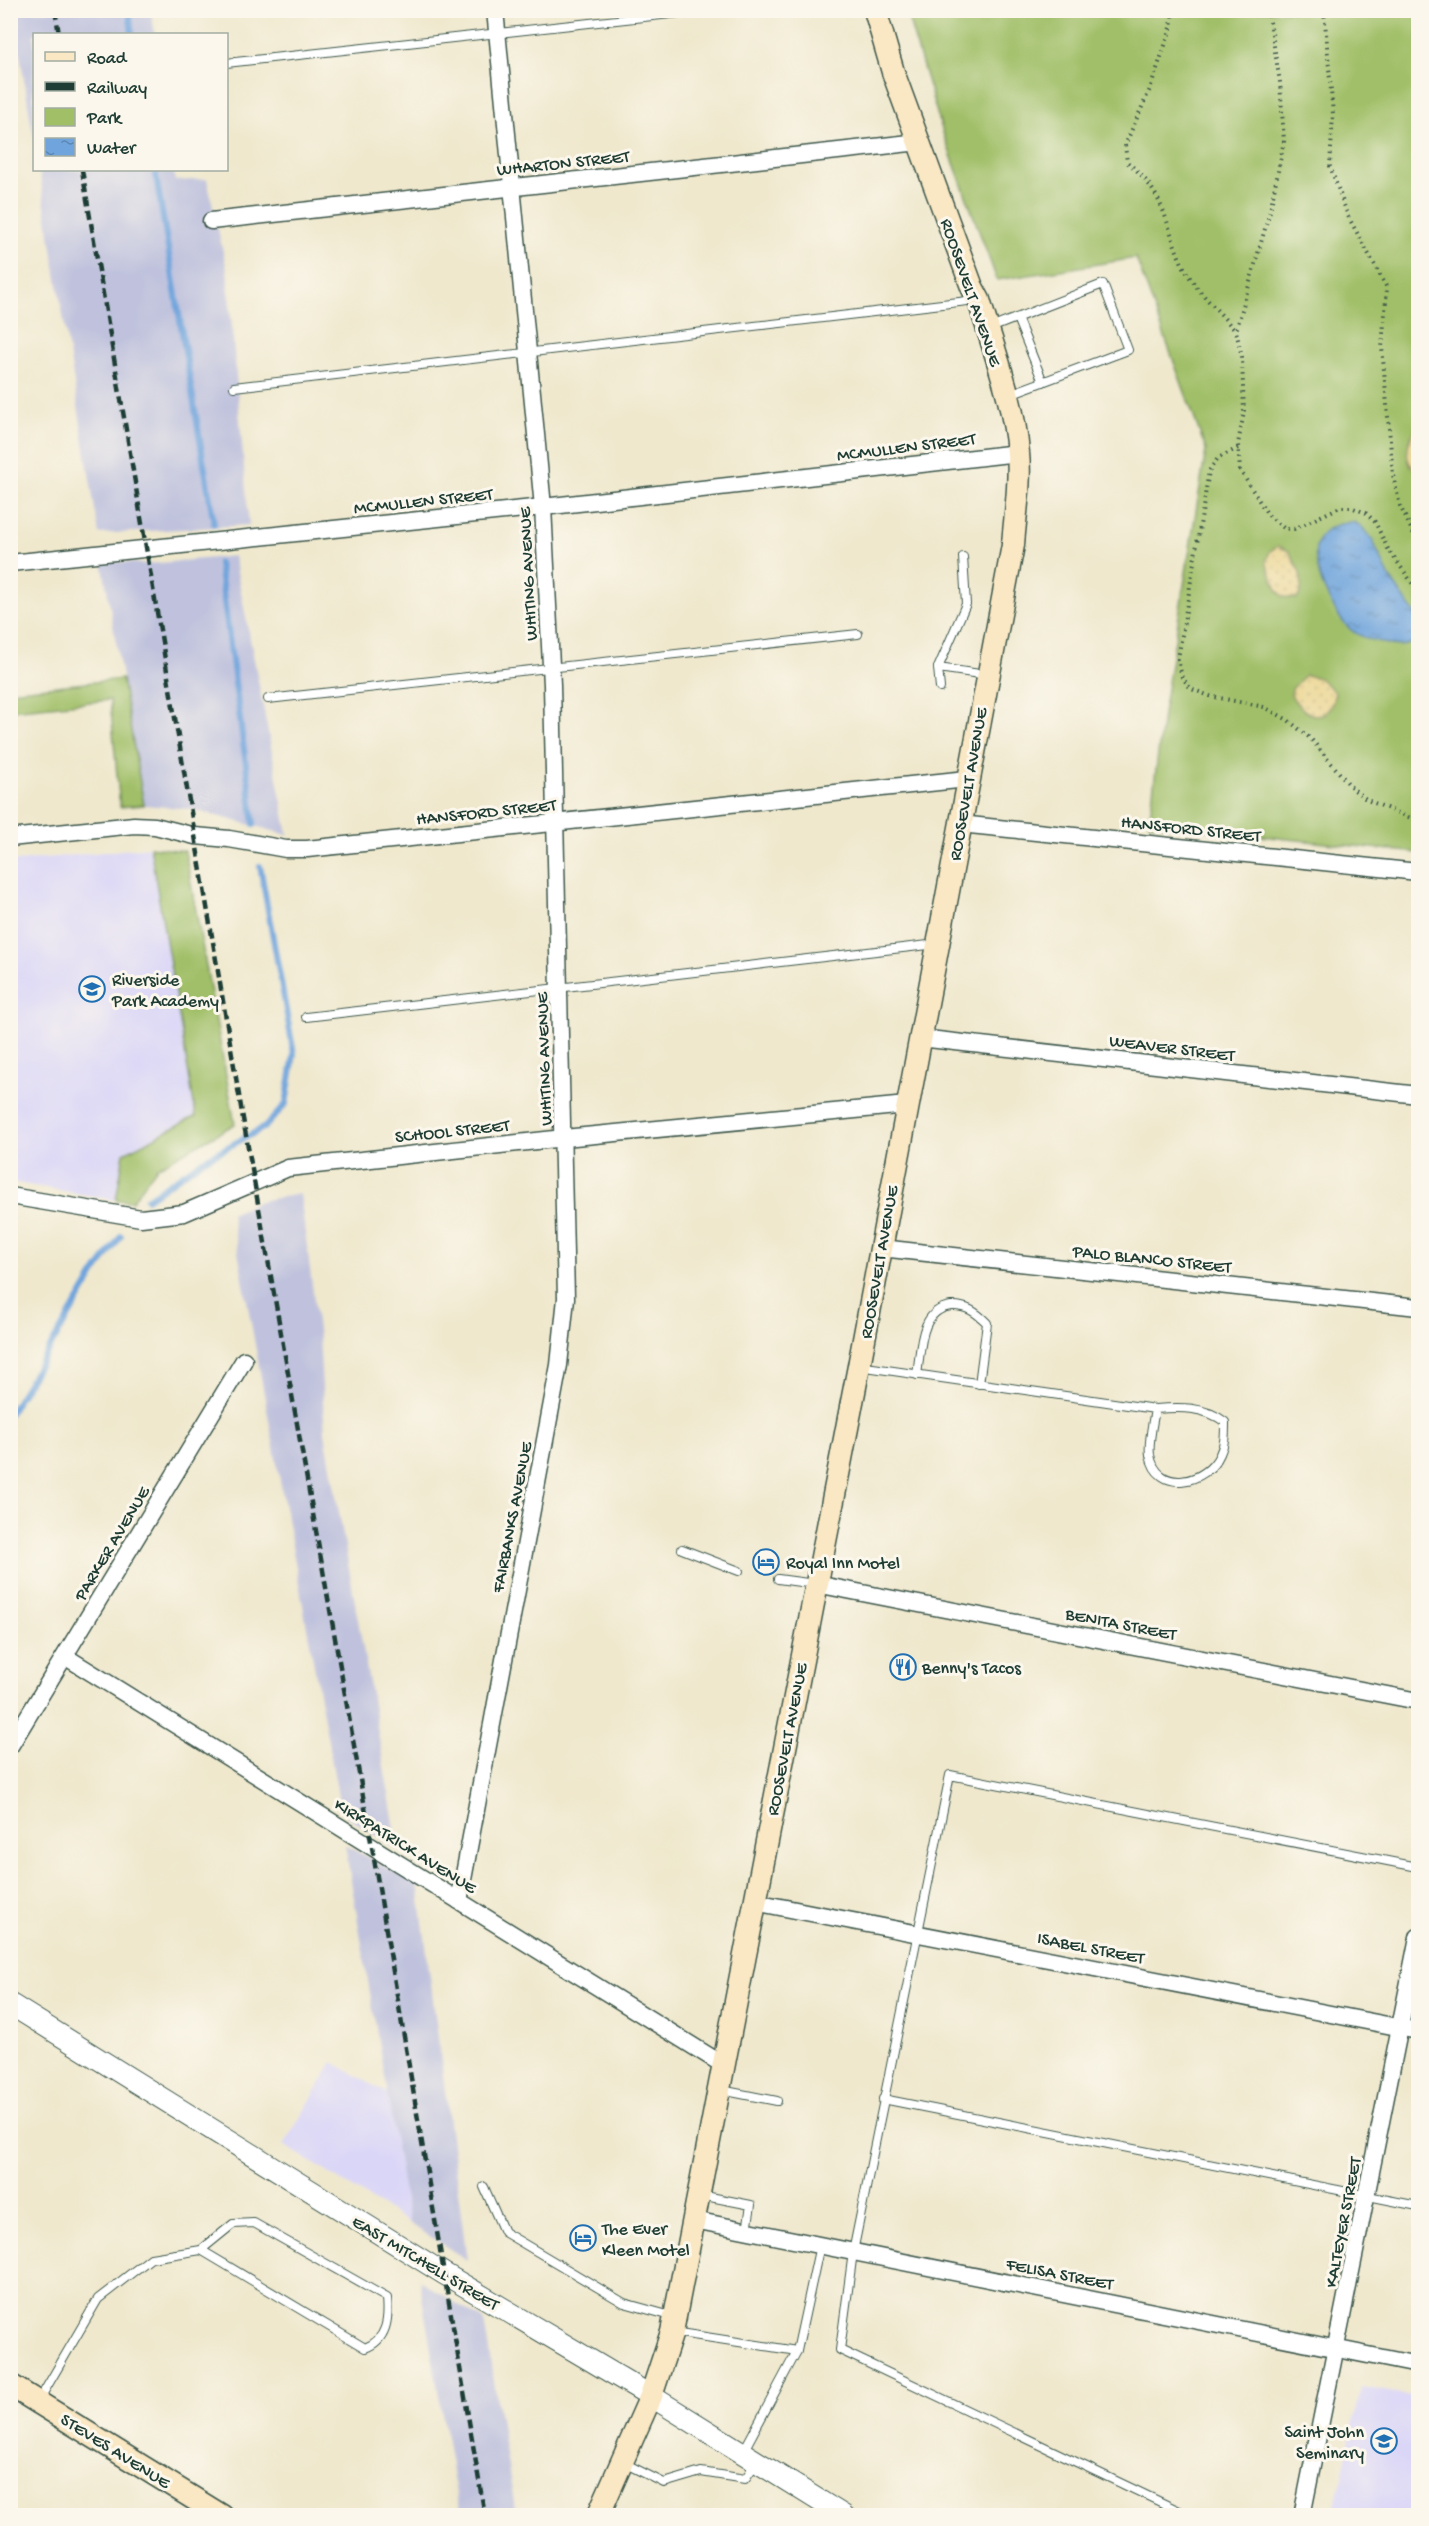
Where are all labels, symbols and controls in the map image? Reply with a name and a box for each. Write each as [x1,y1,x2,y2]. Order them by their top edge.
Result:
legend [33,33,228,171]
text: Road [87,49,128,70]
text: Railway [87,79,147,100]
text: Park [86,109,123,130]
text: Water [87,139,137,160]
street label: WHARTON STREET [496,147,632,182]
street label: ROOSEVELT AVENUE [934,216,1005,370]
street label: MCMULLEN STREET [836,429,978,467]
street label: MCMULLEN STREET [353,485,495,520]
street label: WHITING AVENUE [515,506,543,641]
street label: ROOSEVELT AVENUE [946,706,993,863]
street label: HANSFORD STREET [415,796,558,831]
street label: HANSFORD STREET [1120,813,1263,848]
place label: Riverside Park Academy [111,971,219,1013]
school or university icon: Riverside Park Academy [77,974,107,1004]
street label: WHITING AVENUE [533,991,558,1126]
street label: WEAVER STREET [1108,1031,1237,1068]
street label: SCHOOL STREET [394,1116,512,1149]
street label: ROOSEVELT AVENUE [857,1184,904,1341]
street label: PALO BLANCO STREET [1070,1242,1233,1279]
street label: FAIRBANKS AVENUE [488,1440,538,1596]
street label: PARKER AVENUE [70,1482,156,1606]
hotel icon: Royal Inn Motel [751,1547,781,1577]
place label: Royal Inn Motel [786,1554,900,1575]
street label: BENITA STREET [1062,1604,1179,1647]
restaurant icon: Benny's Tacos [888,1652,918,1682]
place label: Benny's Tacos [921,1659,1022,1680]
street label: ROOSEVELT AVENUE [763,1661,814,1817]
street label: KIRKPATRICK AVENUE [330,1795,480,1900]
street label: ISABEL STREET [1035,1929,1147,1970]
street label: KALTEYER STREET [1321,2154,1368,2290]
street label: EAST MITCHELL STREET [347,2212,503,2317]
place label: The Ever Kleen Motel [601,2220,690,2262]
hotel icon: The Ever Kleen Motel [568,2223,598,2253]
street label: FELISA STREET [1003,2255,1116,2296]
street label: STEVES AVENUE [56,2410,174,2495]
place label: Saint John Seminary [1284,2423,1364,2465]
school or university icon: Saint John Seminary [1369,2426,1399,2456]

